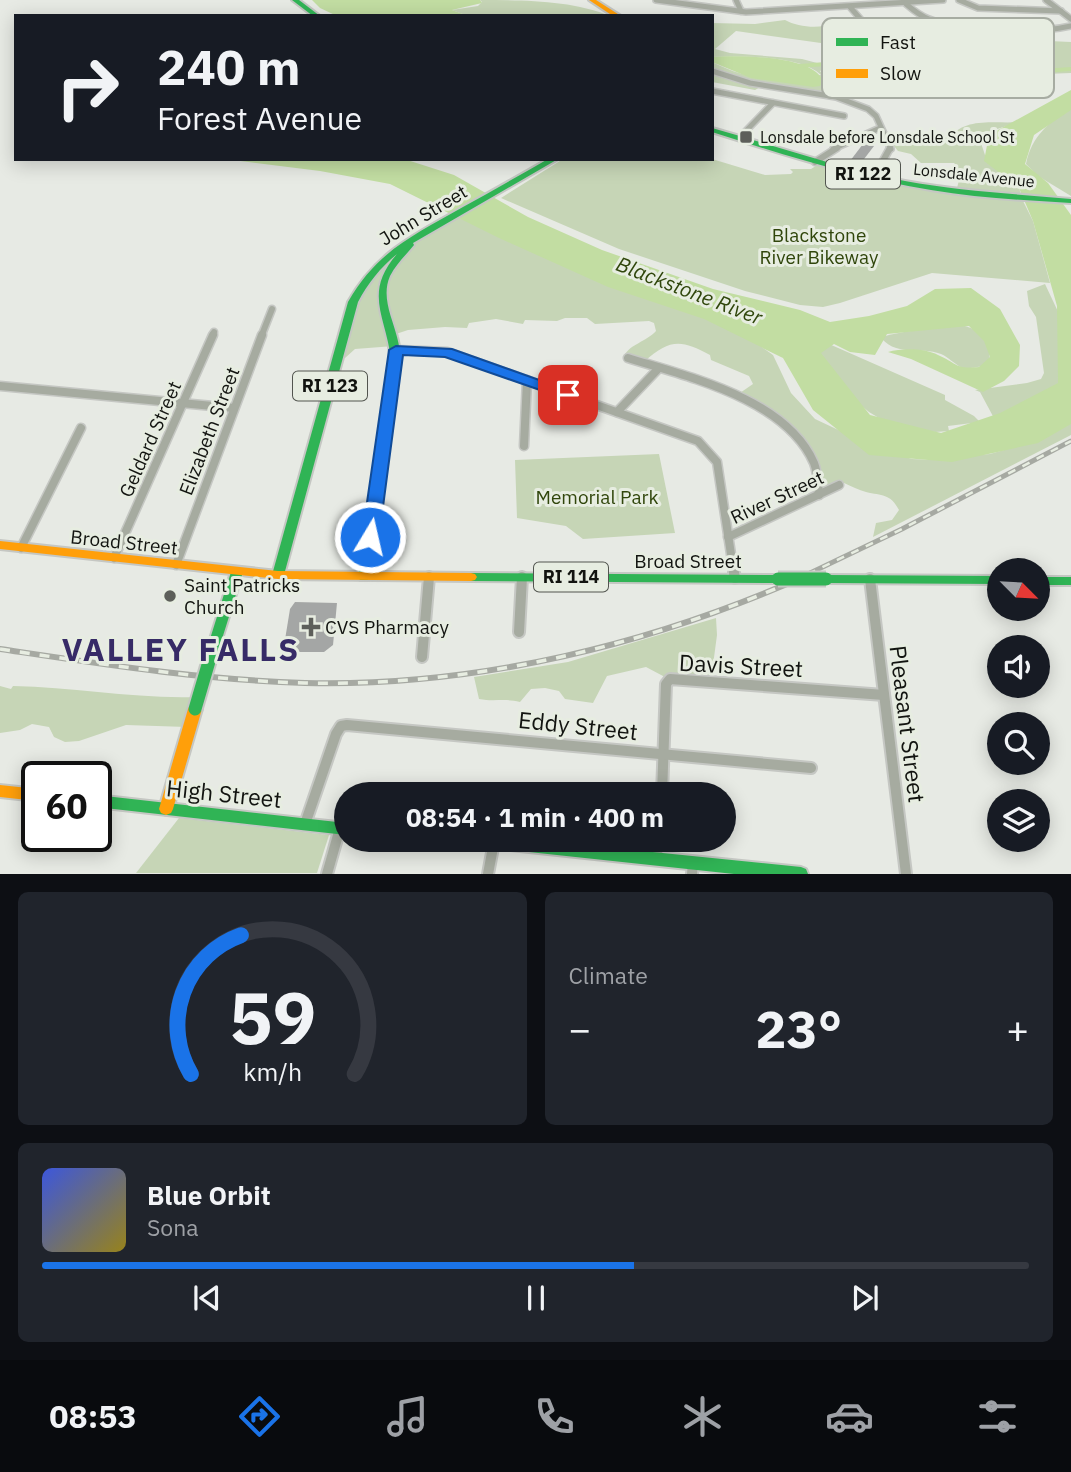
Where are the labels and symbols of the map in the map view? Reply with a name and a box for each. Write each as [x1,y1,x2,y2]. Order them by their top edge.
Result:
legend [822,18,1054,98]
text: Fast [880,30,916,54]
text: Slow [880,61,921,85]
place label: Lonsdale before Lonsdale School St [760,127,1015,147]
marker: Lonsdale before Lonsdale School St [738,129,754,145]
street label: Lonsdale Avenue [912,159,1036,191]
road number: RI 122 [826,160,900,188]
street label: John Street [375,179,471,251]
park label: Blackstone River Bikeway [759,223,879,269]
water label: Blackstone River [612,249,768,331]
street label: Elizabeth Street [174,363,244,499]
pin [538,365,598,425]
road number: RI 123 [293,372,367,400]
street label: Geldard Street [114,377,186,501]
street label: River Street [727,465,827,529]
park label: Memorial Park [535,485,659,509]
position arrow [333,500,407,574]
street label: Broad Street [69,524,179,560]
street label: Broad Street [634,549,742,573]
north arrow [987,558,1050,621]
road number: RI 114 [534,562,608,592]
place label: Saint Patricks Church [184,573,300,619]
marker: Saint Patricks Church [162,588,178,604]
place label: CVS Pharmacy [325,615,449,639]
marker: CVS Pharmacy [303,619,319,635]
district label: VALLEY FALLS [62,628,300,670]
street label: Pleasant Street [883,644,933,804]
street label: Davis Street [678,647,804,683]
street label: Eddy Street [517,704,639,746]
speed limit sign: 60 [21,761,112,852]
street label: High Street [165,772,283,814]

